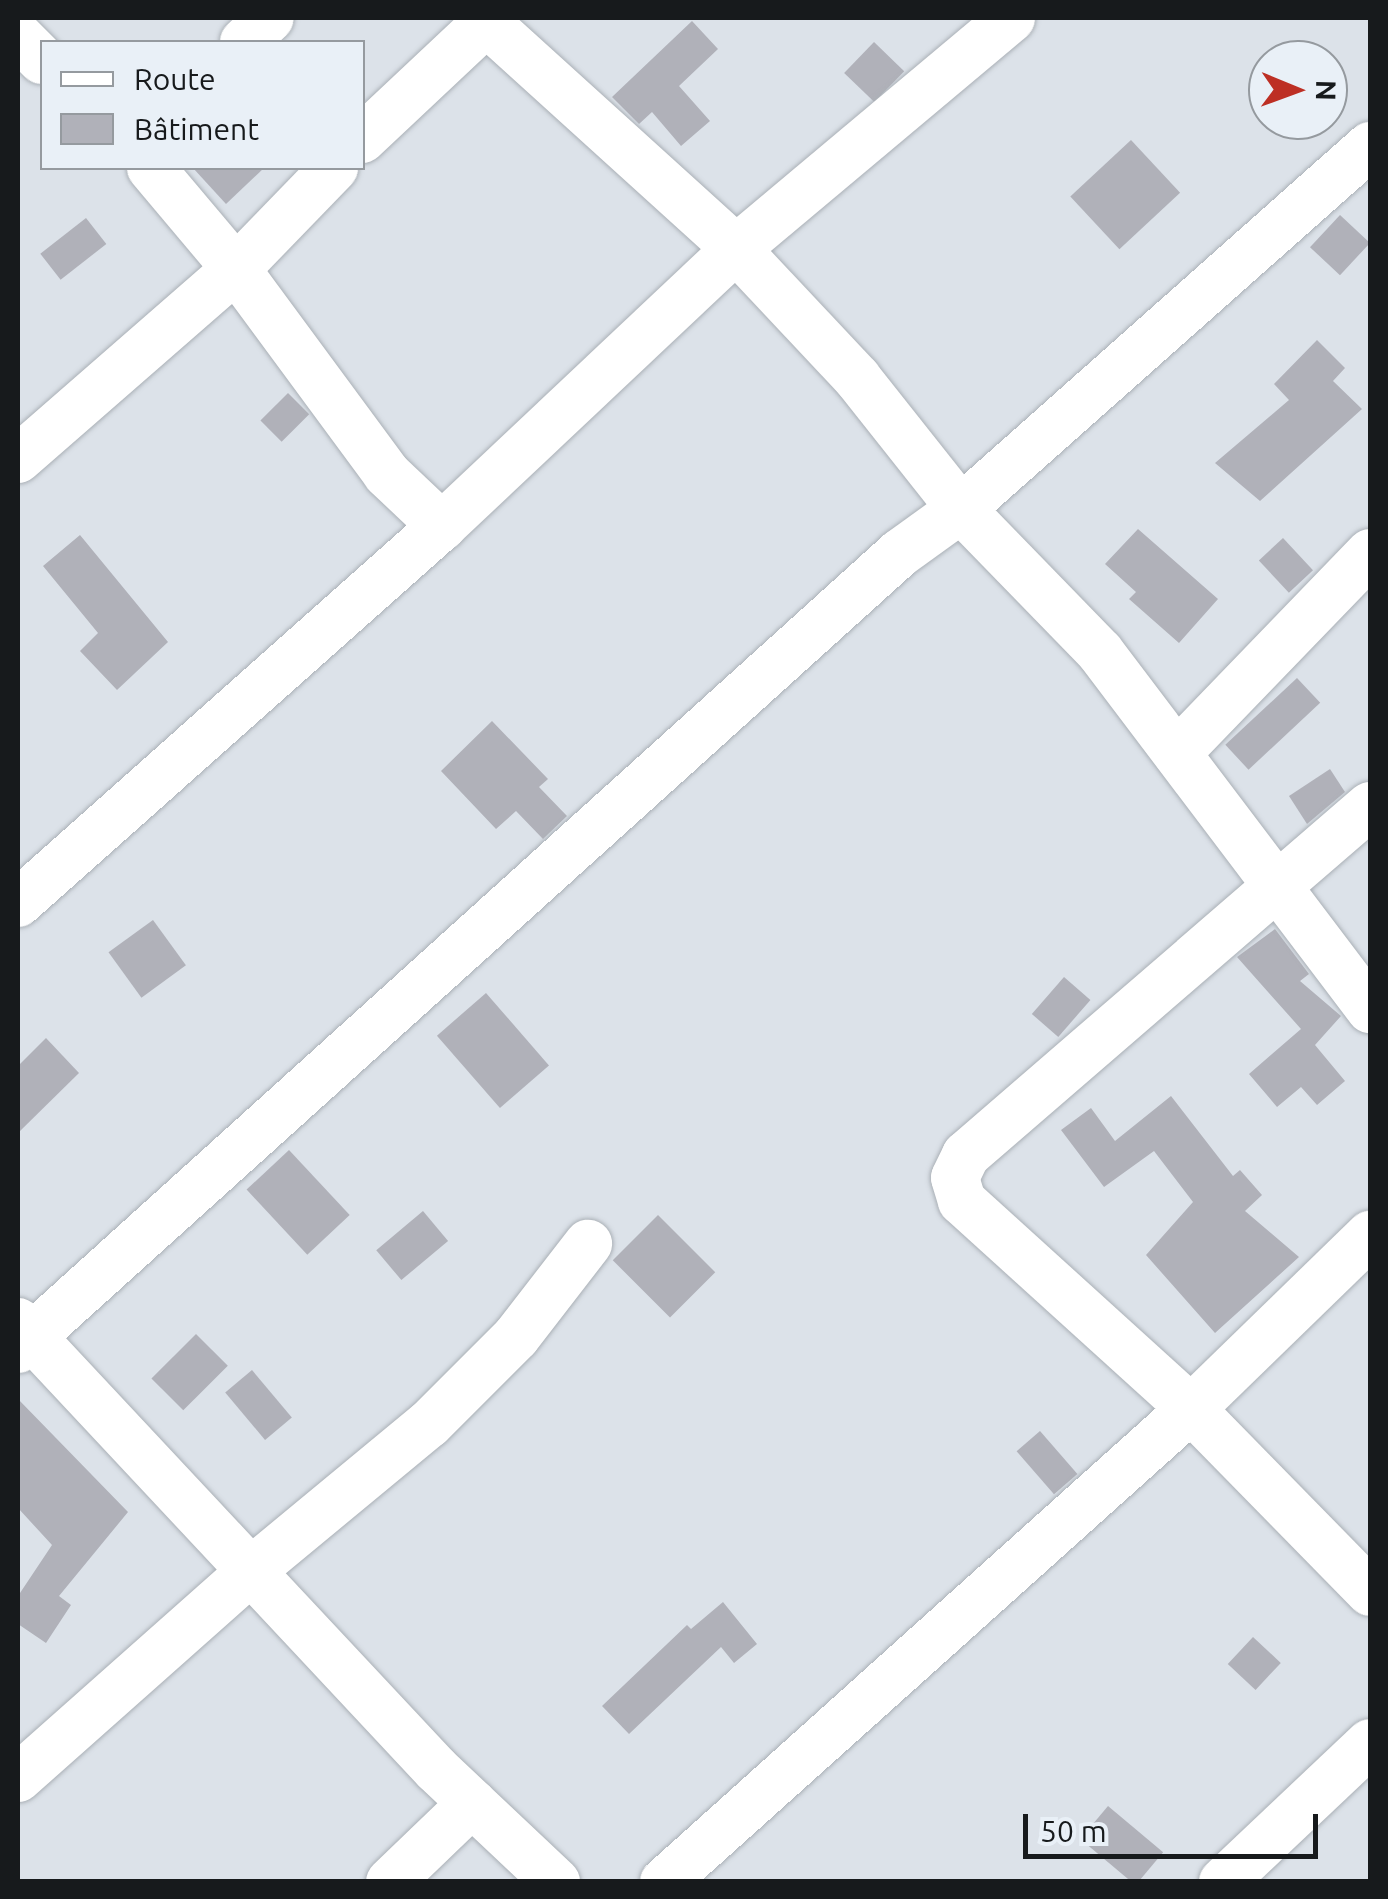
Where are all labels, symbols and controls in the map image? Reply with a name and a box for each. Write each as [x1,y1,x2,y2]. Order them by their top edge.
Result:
legend [40,40,365,170]
north arrow [1248,40,1348,140]
text: Route [134,62,216,96]
text: N [1311,80,1342,101]
text: Bâtiment [134,112,259,146]
scale bar [1028,1794,1323,1856]
text: 50 m [1040,1814,1107,1848]

